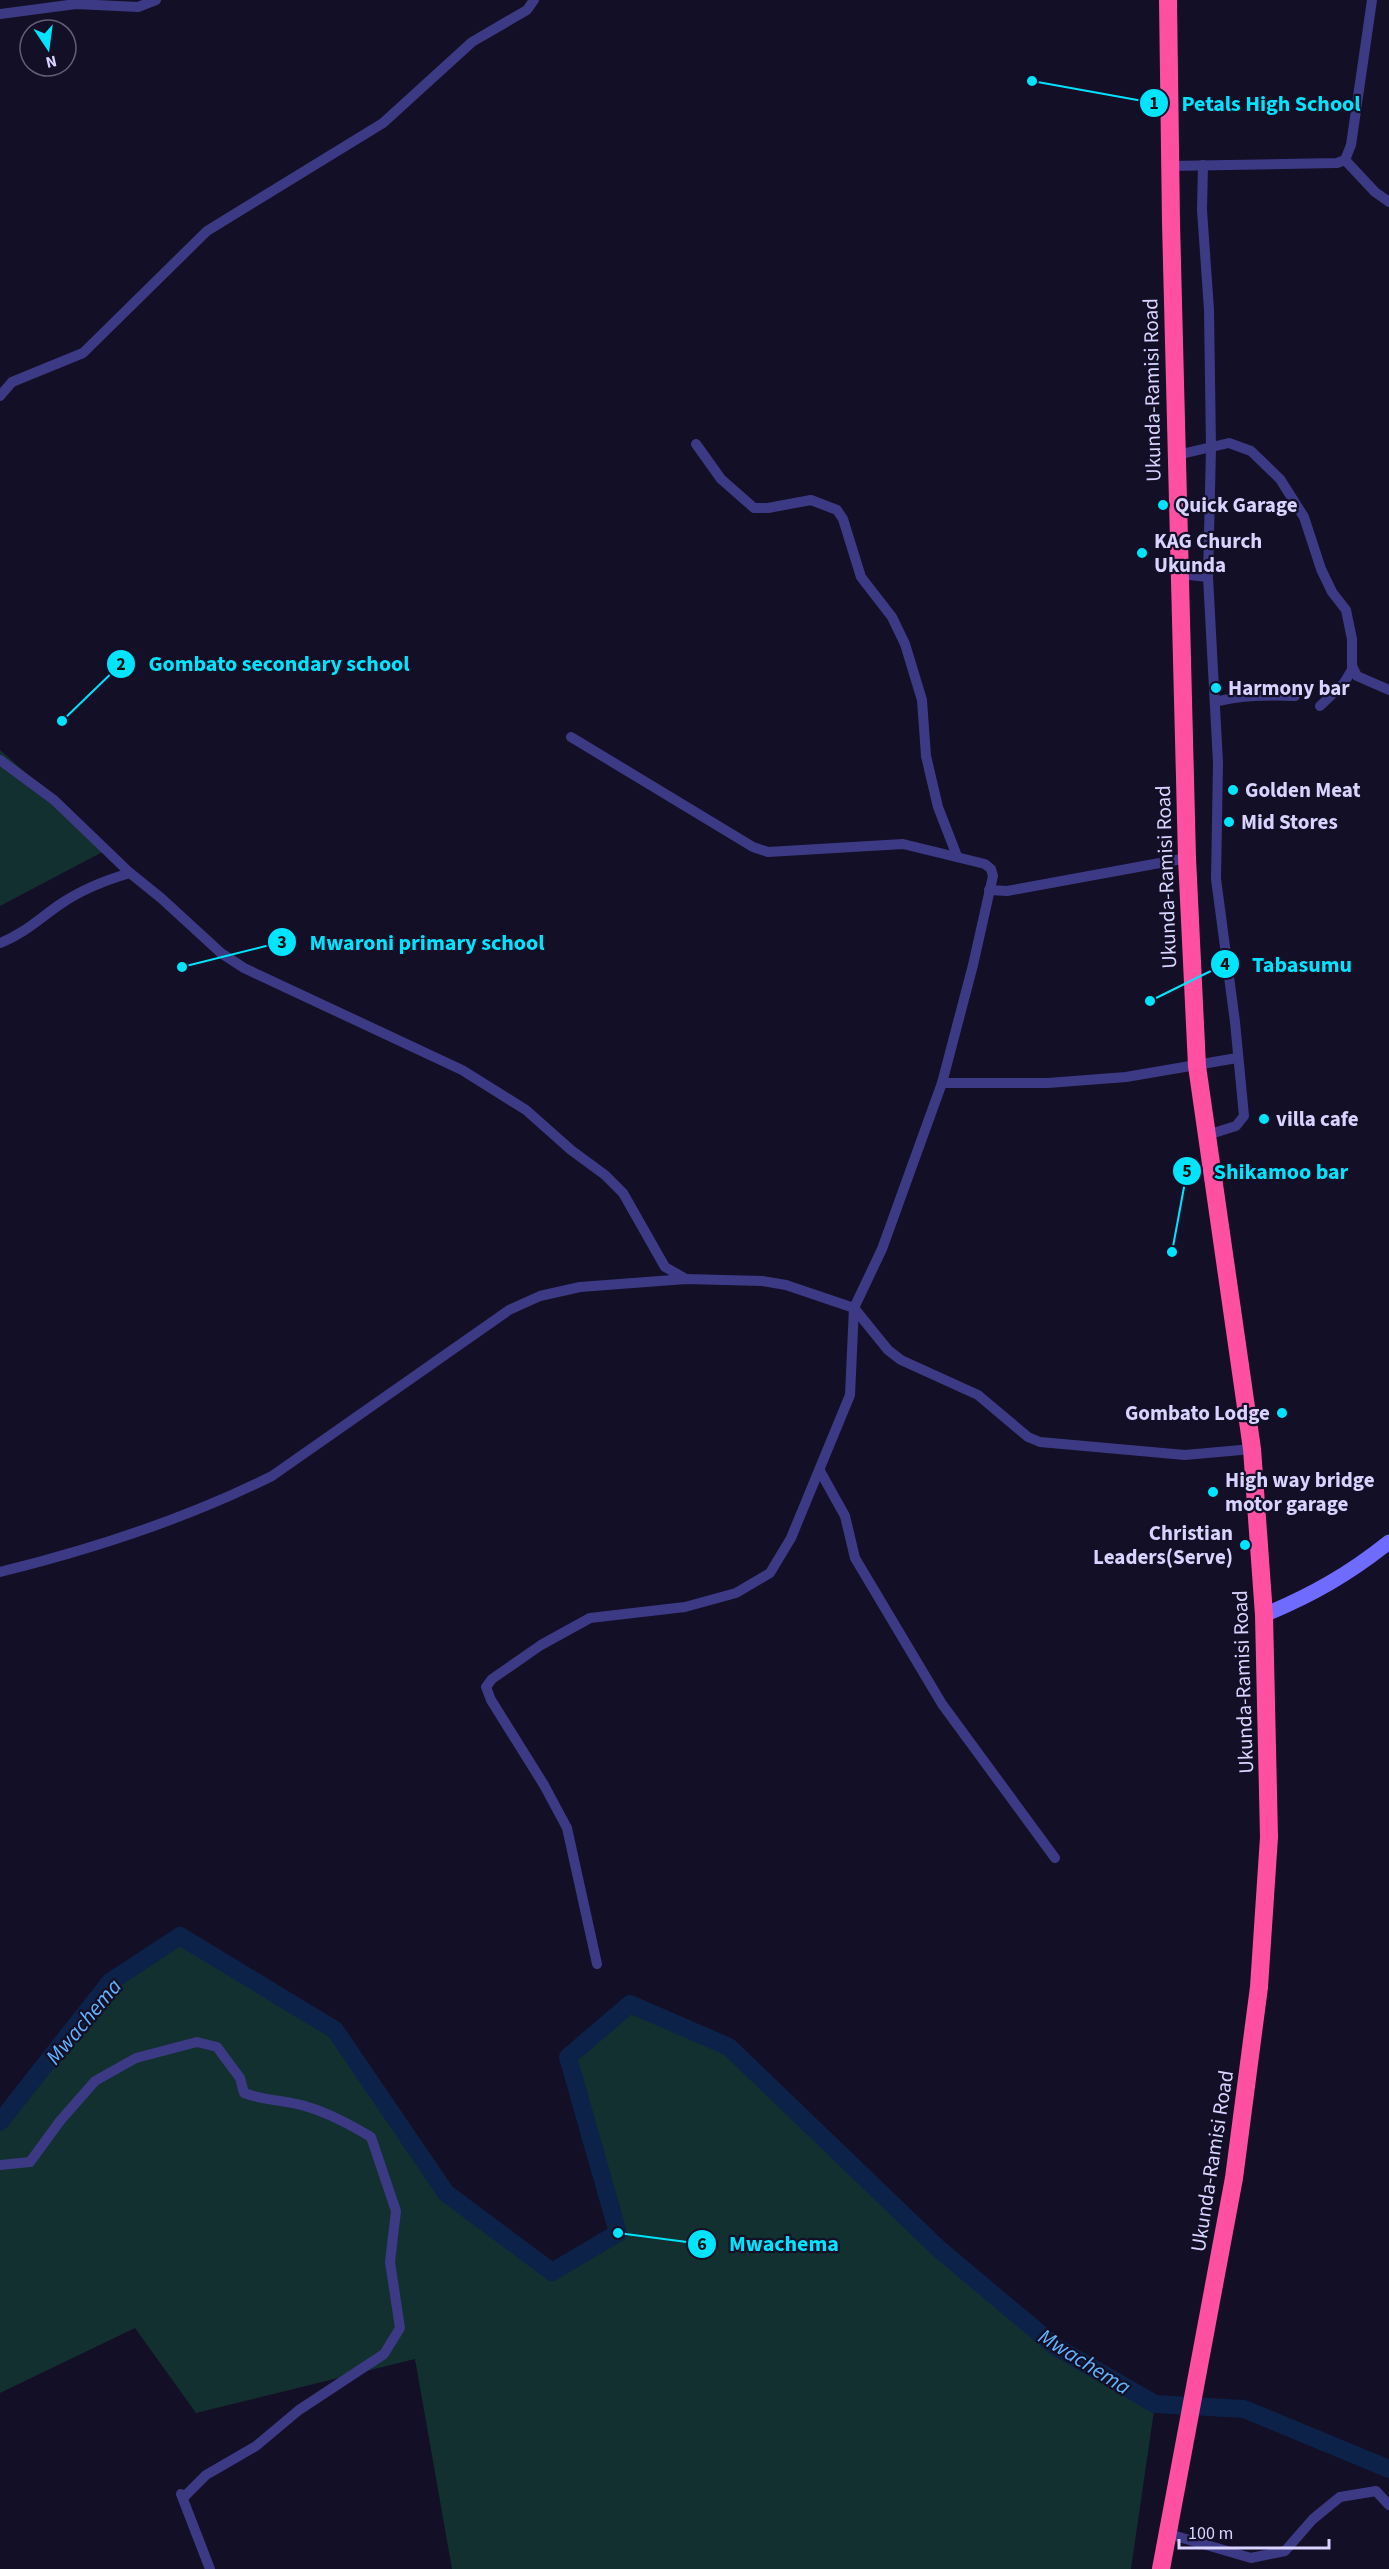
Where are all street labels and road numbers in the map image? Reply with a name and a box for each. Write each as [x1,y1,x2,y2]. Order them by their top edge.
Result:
street label: Ukunda-Ramisi Road [1135,298,1169,482]
street label: Ukunda-Ramisi Road [1148,785,1184,969]
street label: Ukunda-Ramisi Road [1225,1590,1261,1774]
street label: Ukunda-Ramisi Road [1183,2068,1241,2254]

